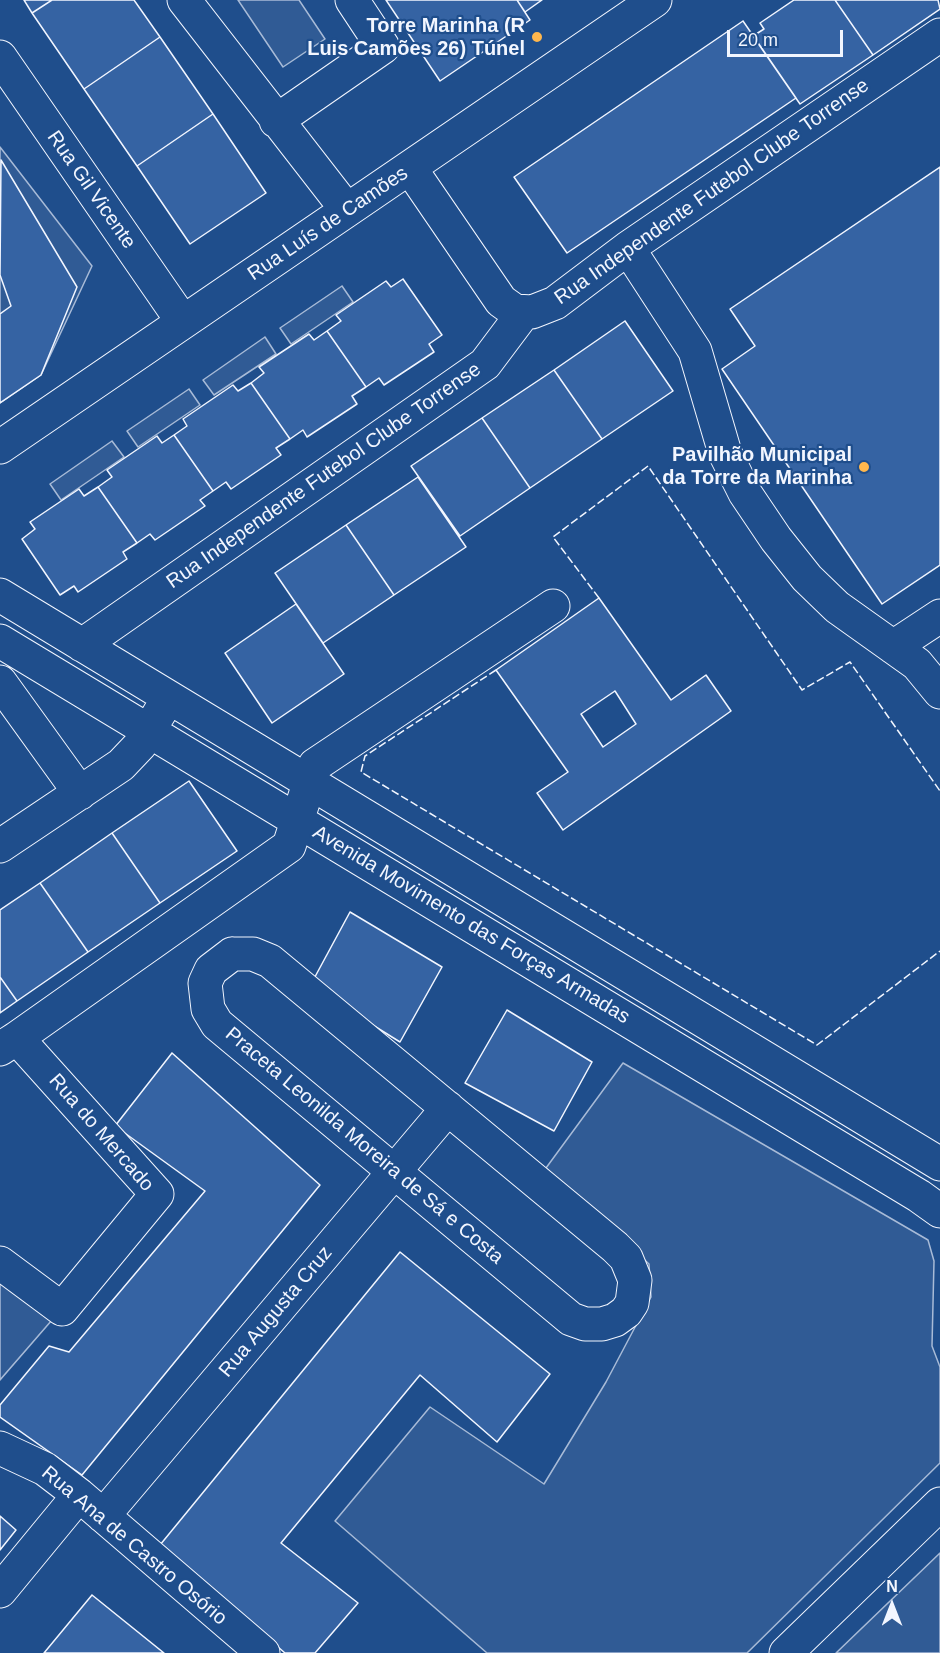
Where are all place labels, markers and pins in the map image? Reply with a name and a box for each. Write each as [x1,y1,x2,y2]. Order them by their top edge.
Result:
place label: Torre Marinha (R Luis Camões 26) Túnel [307,14,525,61]
marker: Torre Marinha (R Luis Camões 26) Túnel [530,30,544,44]
place label: Pavilhão Municipal da Torre da Marinha [662,443,852,490]
marker: Pavilhão Municipal da Torre da Marinha [857,460,871,474]

